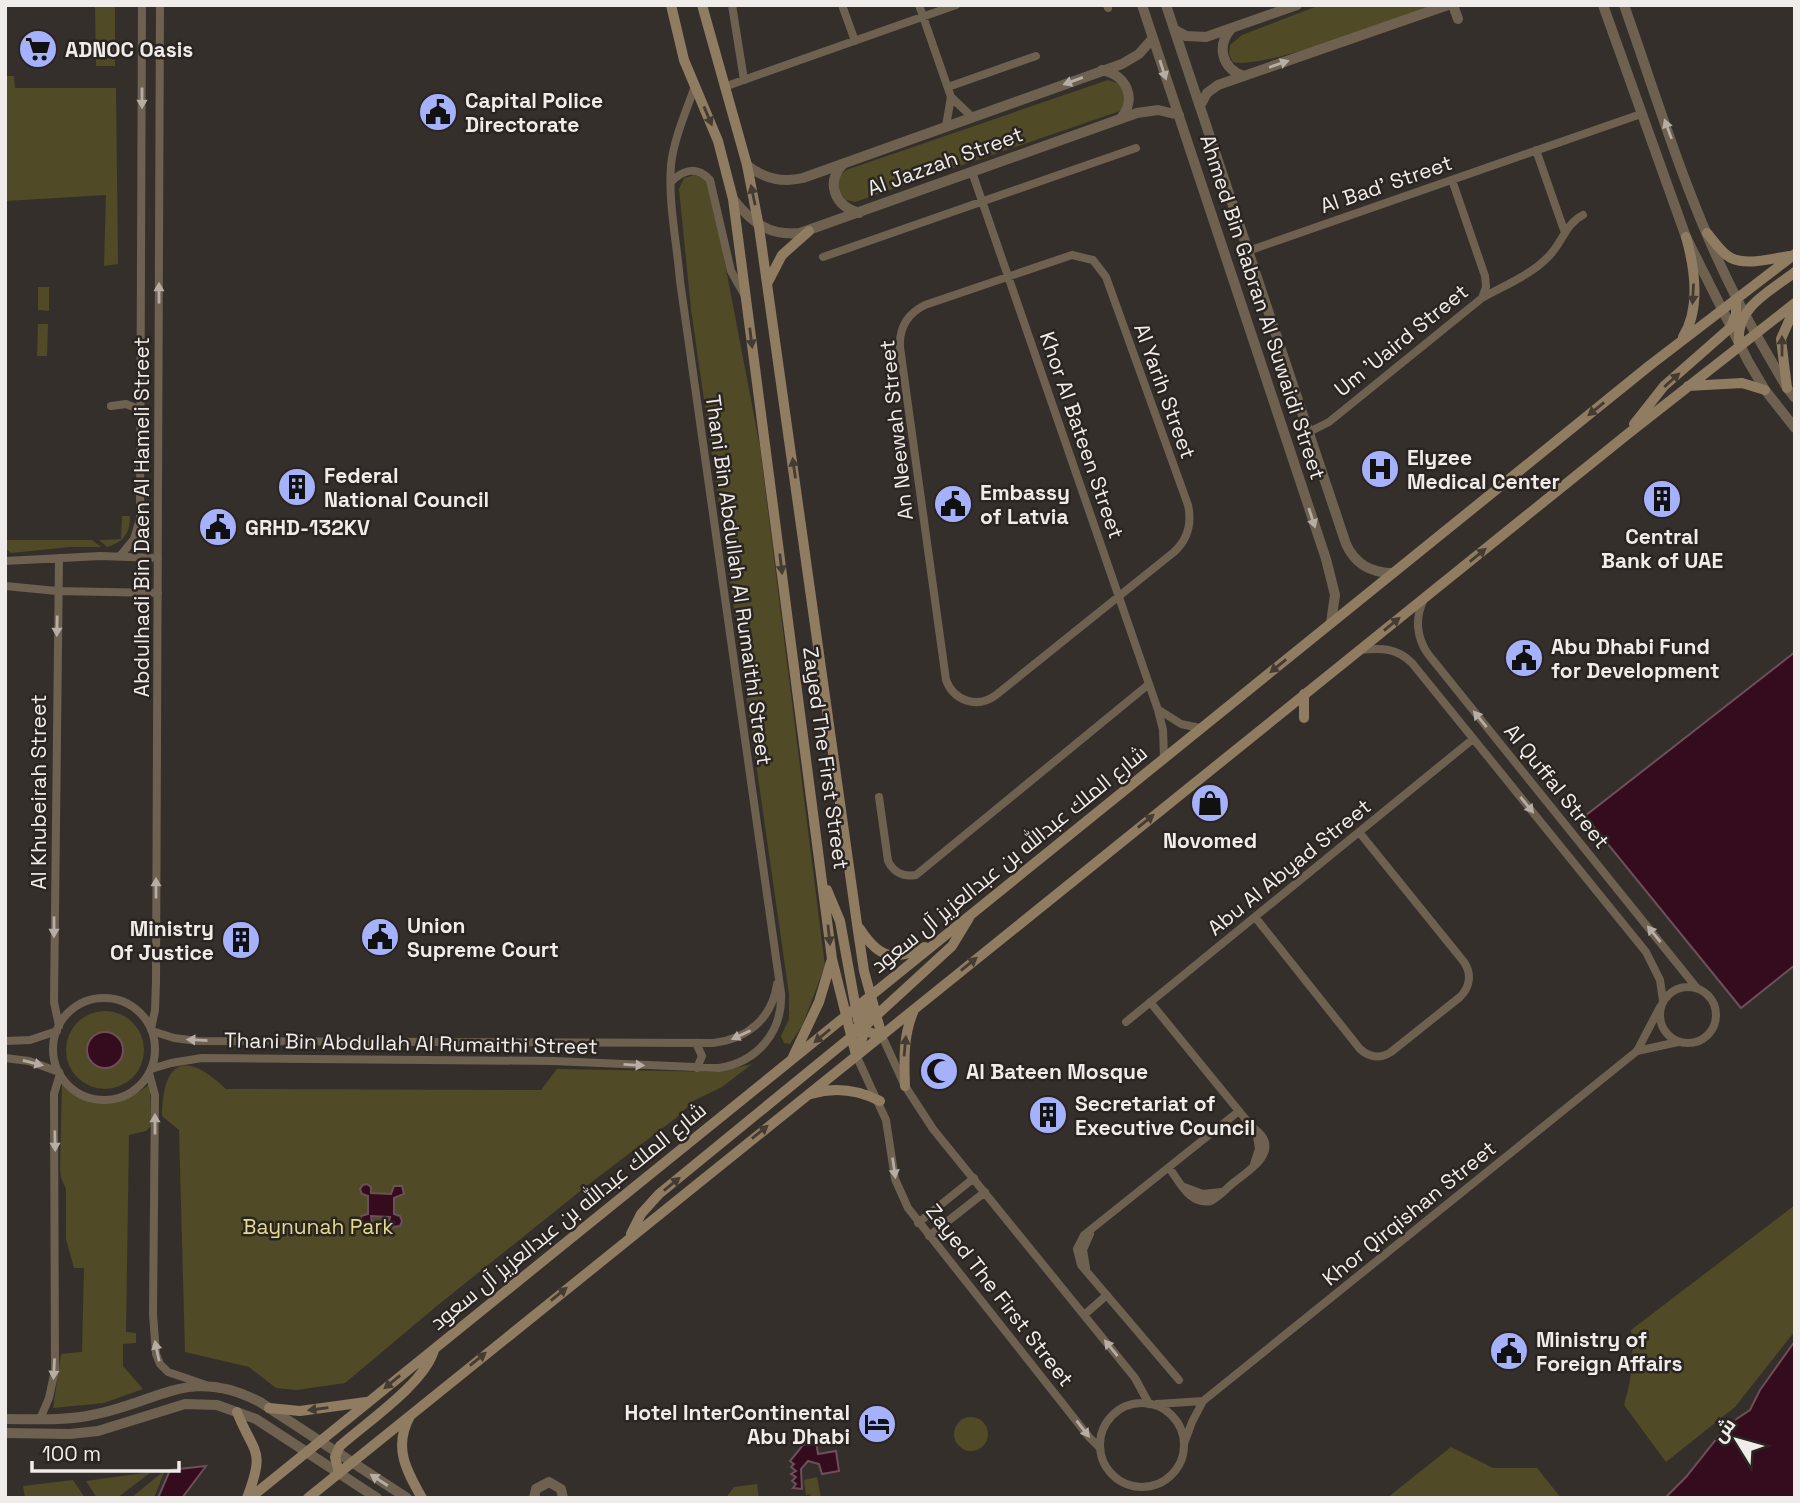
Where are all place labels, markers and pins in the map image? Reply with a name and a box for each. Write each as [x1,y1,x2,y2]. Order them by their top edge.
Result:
supermarket icon: ADNOC Oasis [17,28,59,70]
place label: ADNOC Oasis [65,36,193,63]
place label: Capital Police Directorate [465,87,603,138]
public building icon: Capital Police Directorate [417,91,459,133]
place label: Elyzee Medical Center [1407,444,1560,495]
hospital icon: Elyzee Medical Center [1359,448,1401,490]
place label: Federal National Council [324,462,489,513]
building icon: Federal National Council [276,466,318,508]
building icon: Central Bank of UAE [1641,478,1683,520]
place label: Embassy of Latvia [980,479,1070,530]
public building icon: Embassy of Latvia [932,483,974,525]
public building icon: GRHD-132KV [197,506,239,548]
place label: GRHD-132KV [245,514,370,541]
place label: Central Bank of UAE [1601,523,1723,574]
place label: Abu Dhabi Fund for Development [1551,633,1720,684]
public building icon: Abu Dhabi Fund for Development [1503,637,1545,679]
shop icon: Novomed [1189,782,1231,824]
place label: Novomed [1163,827,1257,854]
place label: Union Supreme Court [407,912,559,963]
place label: Ministry Of Justice [110,915,214,966]
public building icon: Union Supreme Court [359,916,401,958]
building icon: Ministry Of Justice [220,919,262,961]
mosque icon: Al Bateen Mosque [918,1050,960,1092]
place label: Al Bateen Mosque [966,1058,1148,1085]
place label: Secretariat of Executive Council [1075,1090,1255,1141]
building icon: Secretariat of Executive Council [1027,1094,1069,1136]
place label: Ministry of Foreign Affairs [1536,1326,1682,1377]
public building icon: Ministry of Foreign Affairs [1488,1330,1530,1372]
place label: Hotel InterContinental Abu Dhabi [624,1399,850,1450]
hotel icon: Hotel InterContinental Abu Dhabi [856,1403,898,1445]

